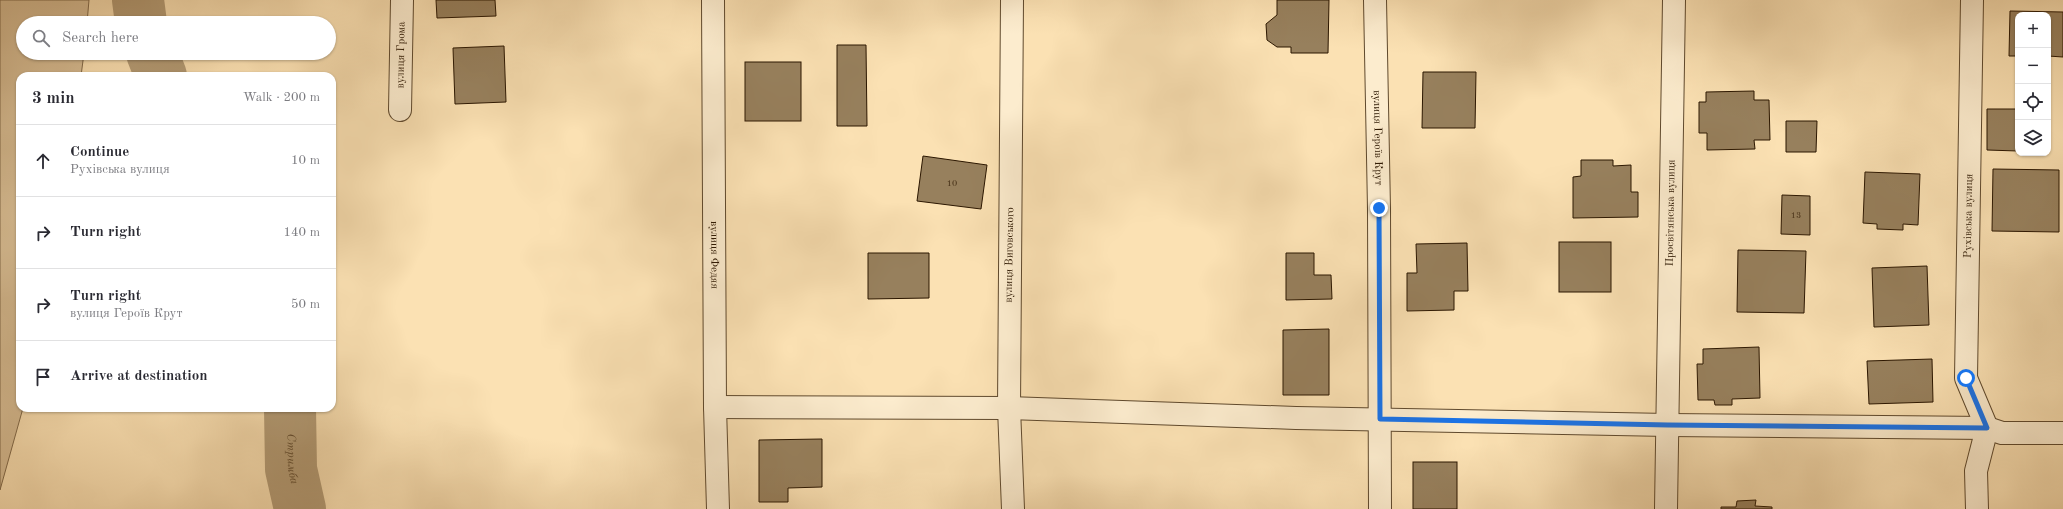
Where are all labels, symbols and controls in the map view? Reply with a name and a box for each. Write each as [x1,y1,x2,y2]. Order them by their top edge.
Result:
map controls [2015,12,2051,156]
button: + [2015,12,2051,48]
search box [16,16,336,60]
street label: вулиця Грома [395,21,407,89]
icon: search [30,27,52,49]
text: Search here [62,31,139,46]
button: − [2015,48,2051,84]
button: locate [2015,84,2051,120]
text: 3 min [32,90,75,107]
street label: вулиця Героїв Крут [1371,90,1384,186]
text: Walk · 200 m [243,91,320,104]
button: layers [2015,120,2051,156]
text: Continue [70,145,129,160]
icon: ahead [32,150,54,172]
text: 10 m [291,154,320,167]
street label: Просвітянська вулиця [1664,159,1677,267]
text: Рухівська вулиця [70,163,170,176]
street label: Рухівська вулиця [1963,173,1975,258]
house number: 10 [947,179,957,188]
route end [1370,199,1388,217]
street label: вулиця Виговського [1004,207,1016,303]
house number: 13 [1791,211,1801,220]
street label: вулиця Федяя [709,221,720,289]
icon: right [32,222,54,244]
text: Turn right [70,225,141,240]
text: 140 m [283,226,320,239]
text: Turn right [70,289,141,304]
icon: right [32,294,54,316]
text: 50 m [291,298,320,311]
text: вулиця Героїв Крут [70,307,183,320]
icon: arrive [32,366,54,388]
text: Arrive at destination [70,369,208,384]
route start [1957,369,1975,387]
water label: Стримба [284,433,300,486]

